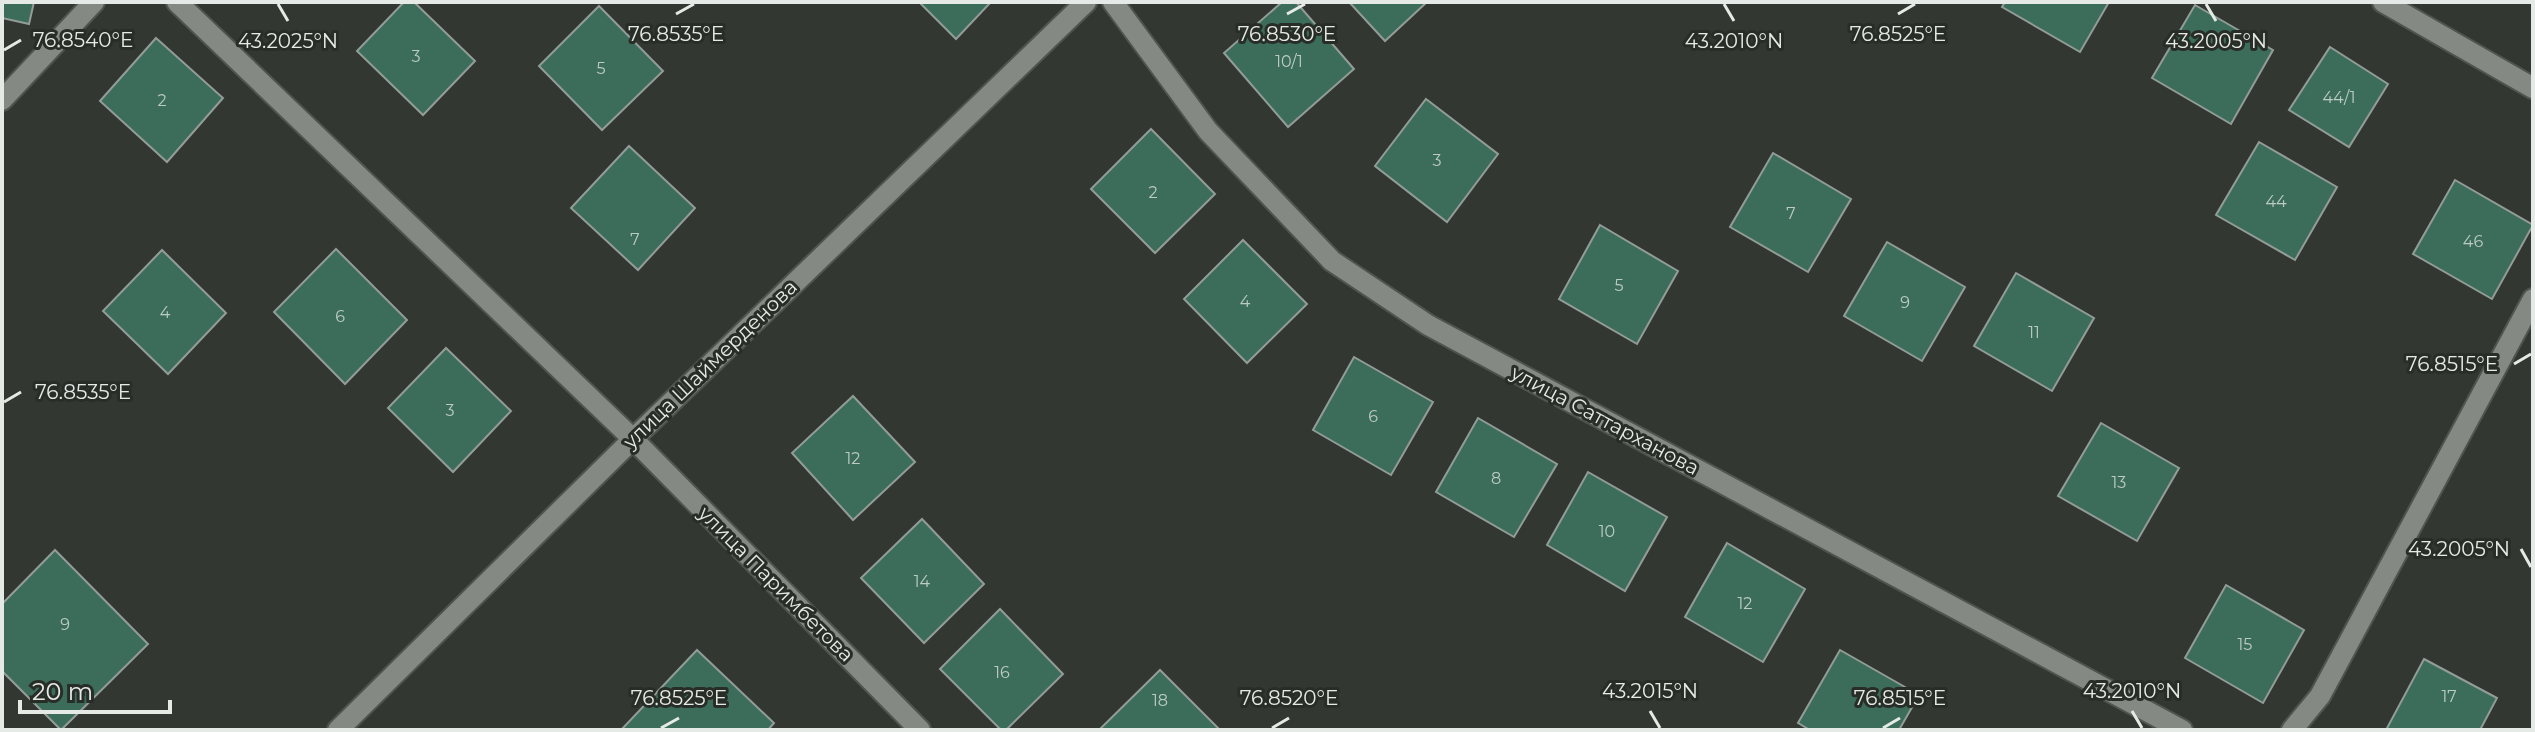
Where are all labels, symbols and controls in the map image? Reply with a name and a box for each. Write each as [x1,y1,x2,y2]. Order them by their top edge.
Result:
text: 76.8535°E [628,22,724,46]
text: 76.8530°E [1238,22,1336,46]
text: 76.8525°E [1850,22,1946,46]
text: 76.8540°E [33,28,133,52]
text: 43.2025°N [238,29,338,53]
text: 43.2010°N [1685,29,1783,53]
text: 43.2005°N [2165,29,2267,53]
house number: 3 [411,47,421,66]
house number: 10/1 [1275,52,1303,71]
house number: 5 [596,59,606,78]
house number: 44/1 [2322,88,2356,107]
house number: 2 [157,91,167,110]
house number: 3 [1432,151,1442,170]
house number: 2 [1148,183,1158,202]
house number: 44 [2265,192,2287,211]
house number: 7 [1786,204,1796,223]
house number: 7 [630,230,640,249]
house number: 46 [2463,232,2483,251]
street label: улица Шаймерденова [617,275,802,454]
house number: 5 [1614,276,1624,295]
house number: 4 [1240,292,1251,311]
house number: 9 [1900,293,1910,312]
house number: 4 [160,303,171,322]
house number: 6 [335,307,345,326]
house number: 11 [2028,323,2040,342]
text: 76.8515°E [2406,352,2498,376]
street label: улица Саттарханова [1506,360,1703,480]
text: 76.8535°E [35,380,131,404]
house number: 3 [445,401,455,420]
house number: 6 [1368,407,1378,426]
house number: 12 [846,449,860,468]
house number: 8 [1491,469,1501,488]
house number: 13 [2112,473,2126,492]
street label: улица Паримбетова [693,501,859,667]
house number: 10 [1599,522,1615,541]
text: 43.2005°N [2408,537,2510,561]
house number: 14 [914,572,931,591]
house number: 12 [1738,594,1752,613]
house number: 9 [60,615,70,634]
house number: 15 [2238,635,2252,654]
house number: 16 [994,663,1010,682]
scale bar [20,664,170,714]
text: 20 m [32,677,93,706]
text: 43.2015°N [1602,679,1698,703]
text: 43.2010°N [2083,679,2181,703]
text: 76.8525°E [631,686,727,710]
text: 76.8520°E [1240,686,1338,710]
text: 76.8515°E [1854,686,1946,710]
house number: 17 [2441,687,2457,706]
house number: 18 [1152,691,1168,710]

